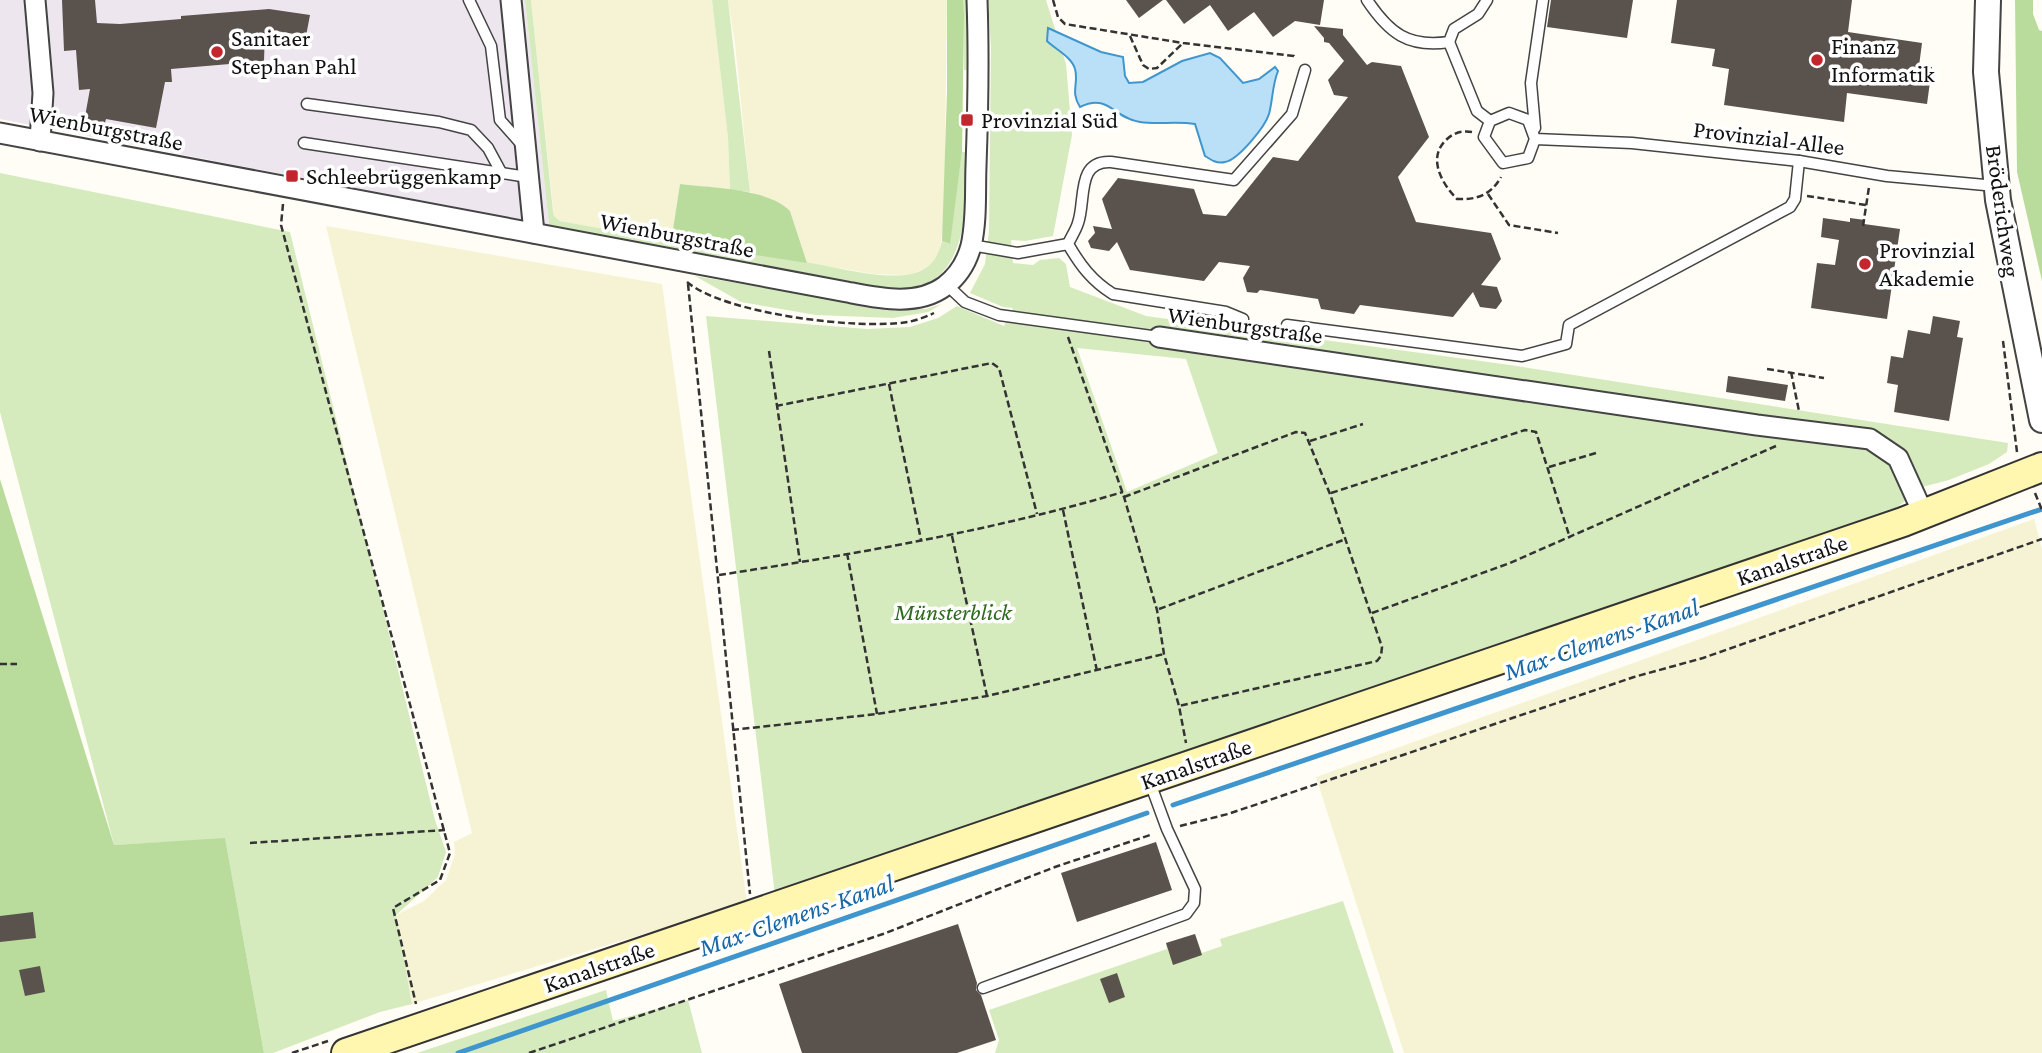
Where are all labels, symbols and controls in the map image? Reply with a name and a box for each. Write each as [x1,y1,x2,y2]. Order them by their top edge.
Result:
place label: Sanitaer Stephan Pahl [231,24,357,79]
place label: Finanz Informatik [1831,32,1935,87]
marker: Sanitaer Stephan Pahl [209,44,225,60]
marker: Finanz Informatik [1809,52,1825,68]
street label: Wienburgstraße [27,99,185,156]
place label: Provinzial Süd [981,106,1119,133]
marker: Provinzial Süd [959,112,975,128]
street label: Provinzial-Allee [1692,115,1846,160]
street label: Bröderichweg [1981,143,2026,279]
place label: Schleebrüggenkamp [306,162,502,189]
marker: Schleebrüggenkamp [284,168,300,184]
street label: Wienburgstraße [598,206,756,263]
place label: Provinzial Akademie [1879,236,1975,291]
marker: Provinzial Akademie [1857,256,1873,272]
street label: Wienburgstraße [1166,300,1324,349]
street label: Kanalstraße [1733,528,1851,591]
water label: Max-Clemens-Kanal [1499,592,1703,687]
park label: Münsterblick [893,598,1013,625]
street label: Kanalstraße [1137,732,1255,795]
water label: Max-Clemens-Kanal [694,868,898,963]
street label: Kanalstraße [540,935,658,998]

